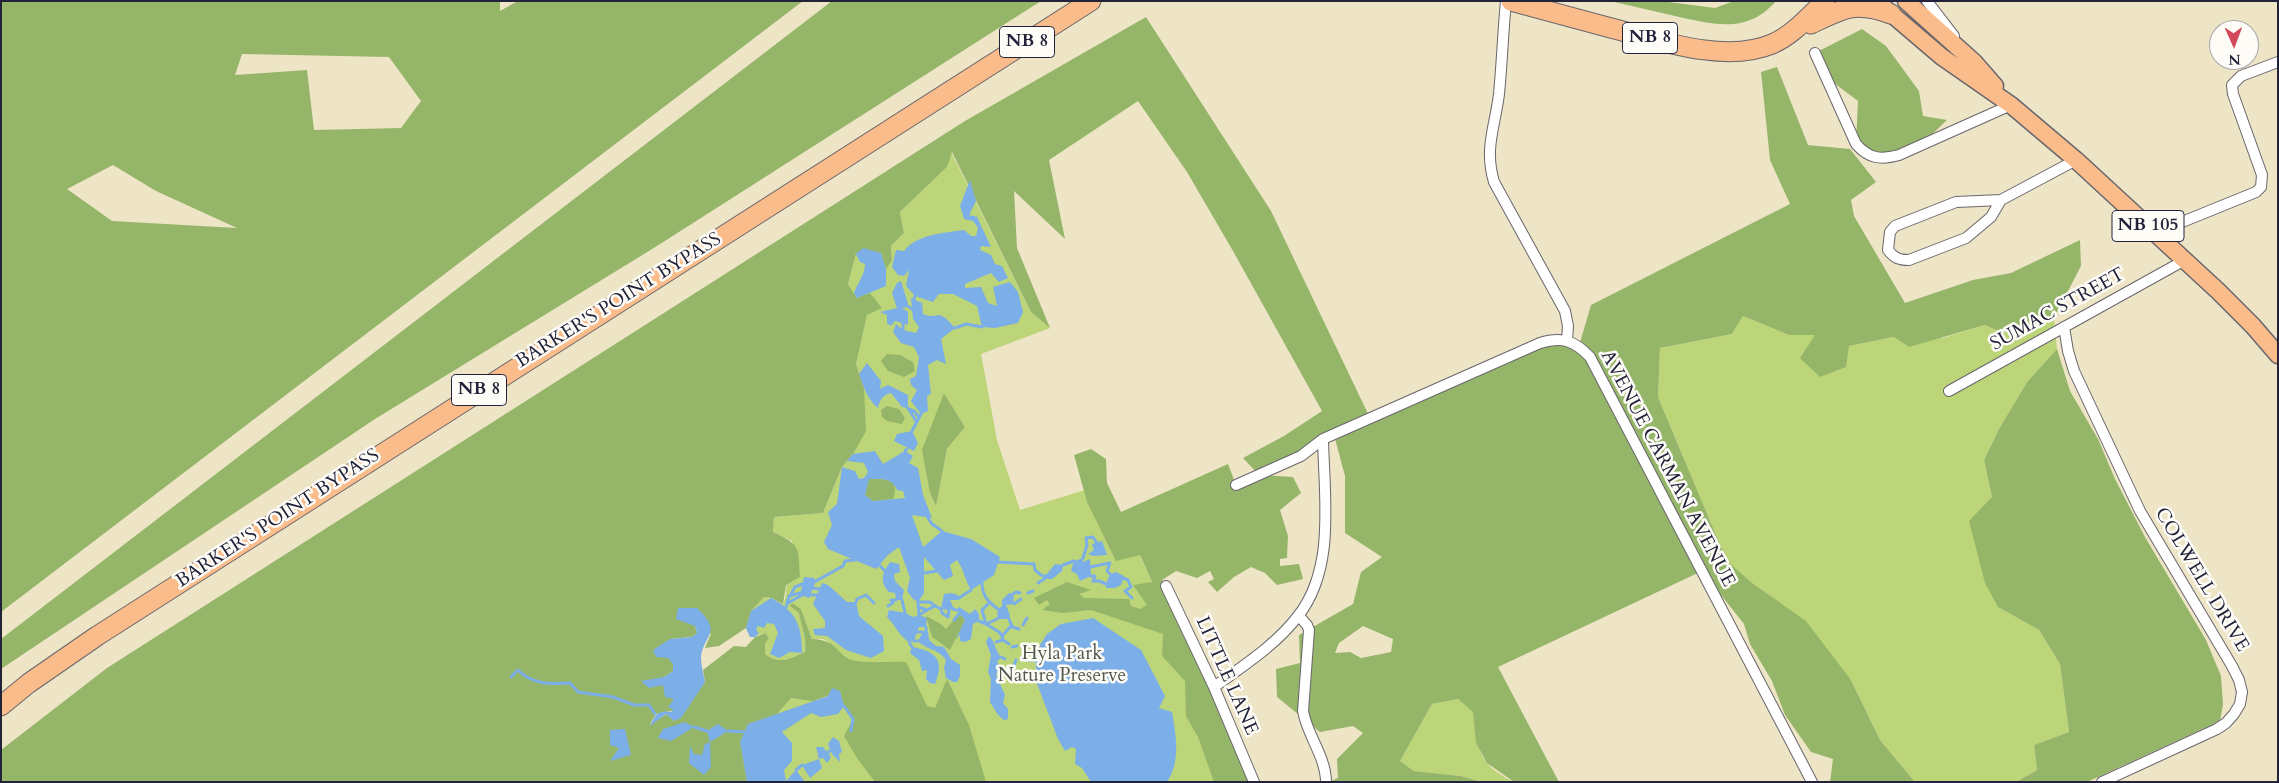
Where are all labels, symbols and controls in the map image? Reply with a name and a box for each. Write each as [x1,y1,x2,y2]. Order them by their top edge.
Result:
north arrow [2209,20,2259,70]
road number: NB 8 [1622,22,1678,54]
road number: NB 8 [1000,27,1054,58]
text: N [2228,50,2241,69]
road number: NB 105 [2112,210,2184,242]
street label: BARKER'S POINT BYPASS [512,228,726,374]
street label: SUMAC STREET [1987,264,2129,356]
street label: AVENUE CARMAN AVENUE [1595,347,1739,591]
road number: NB 8 [452,374,506,406]
street label: BARKER'S POINT BYPASS [172,445,384,593]
street label: COLWELL DRIVE [2149,504,2253,656]
street label: LITTLE LANE [1190,613,1262,739]
park label: Hyla Park Nature Preserve [998,644,1126,688]

